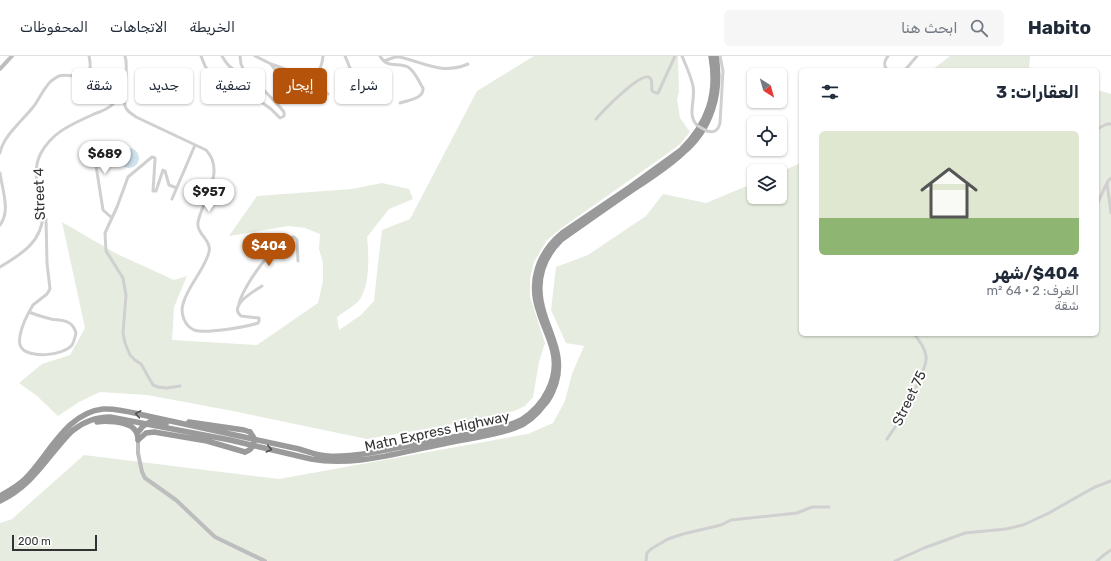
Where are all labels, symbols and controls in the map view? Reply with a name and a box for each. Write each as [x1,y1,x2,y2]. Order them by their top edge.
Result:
search box [724,10,1004,46]
text: Habito [1028,16,1091,39]
icon: search [968,17,990,39]
text: المحفوظات [20,19,88,36]
text: الاتجاهات [110,19,167,36]
text: الخريطة [189,19,235,36]
text: ابحث هنا [901,19,958,37]
chip: شقة [72,68,127,104]
chip: جديد [135,68,193,104]
chip: تصفية [201,68,265,104]
chip: إيجار [273,68,327,104]
chip: شراء [335,68,392,104]
north arrow [747,68,787,108]
map controls [747,68,787,204]
icon: filters [819,81,841,103]
text: العقارات: 3 [996,82,1079,102]
button: locate [747,116,787,156]
pin: $689 [81,141,129,175]
text: $689 [88,146,122,161]
icon: home [913,157,985,229]
button: layers [747,164,787,204]
street label: Street 4 [30,167,49,221]
pin: $957 [185,179,233,213]
text: $957 [193,184,225,199]
pin: $404 [245,233,293,267]
text: $404 [251,238,287,253]
text: $404/شهر [993,263,1079,283]
text: الغرف: 2 · 64 m² [987,283,1079,298]
text: شقة [1054,298,1079,313]
street label: Street 75 [889,368,930,429]
street label: Matn Express Highway [363,408,511,455]
one-way arrow [135,410,141,418]
one-way arrow [265,444,272,452]
scale bar [12,533,97,552]
text: 200 m [18,535,51,548]

